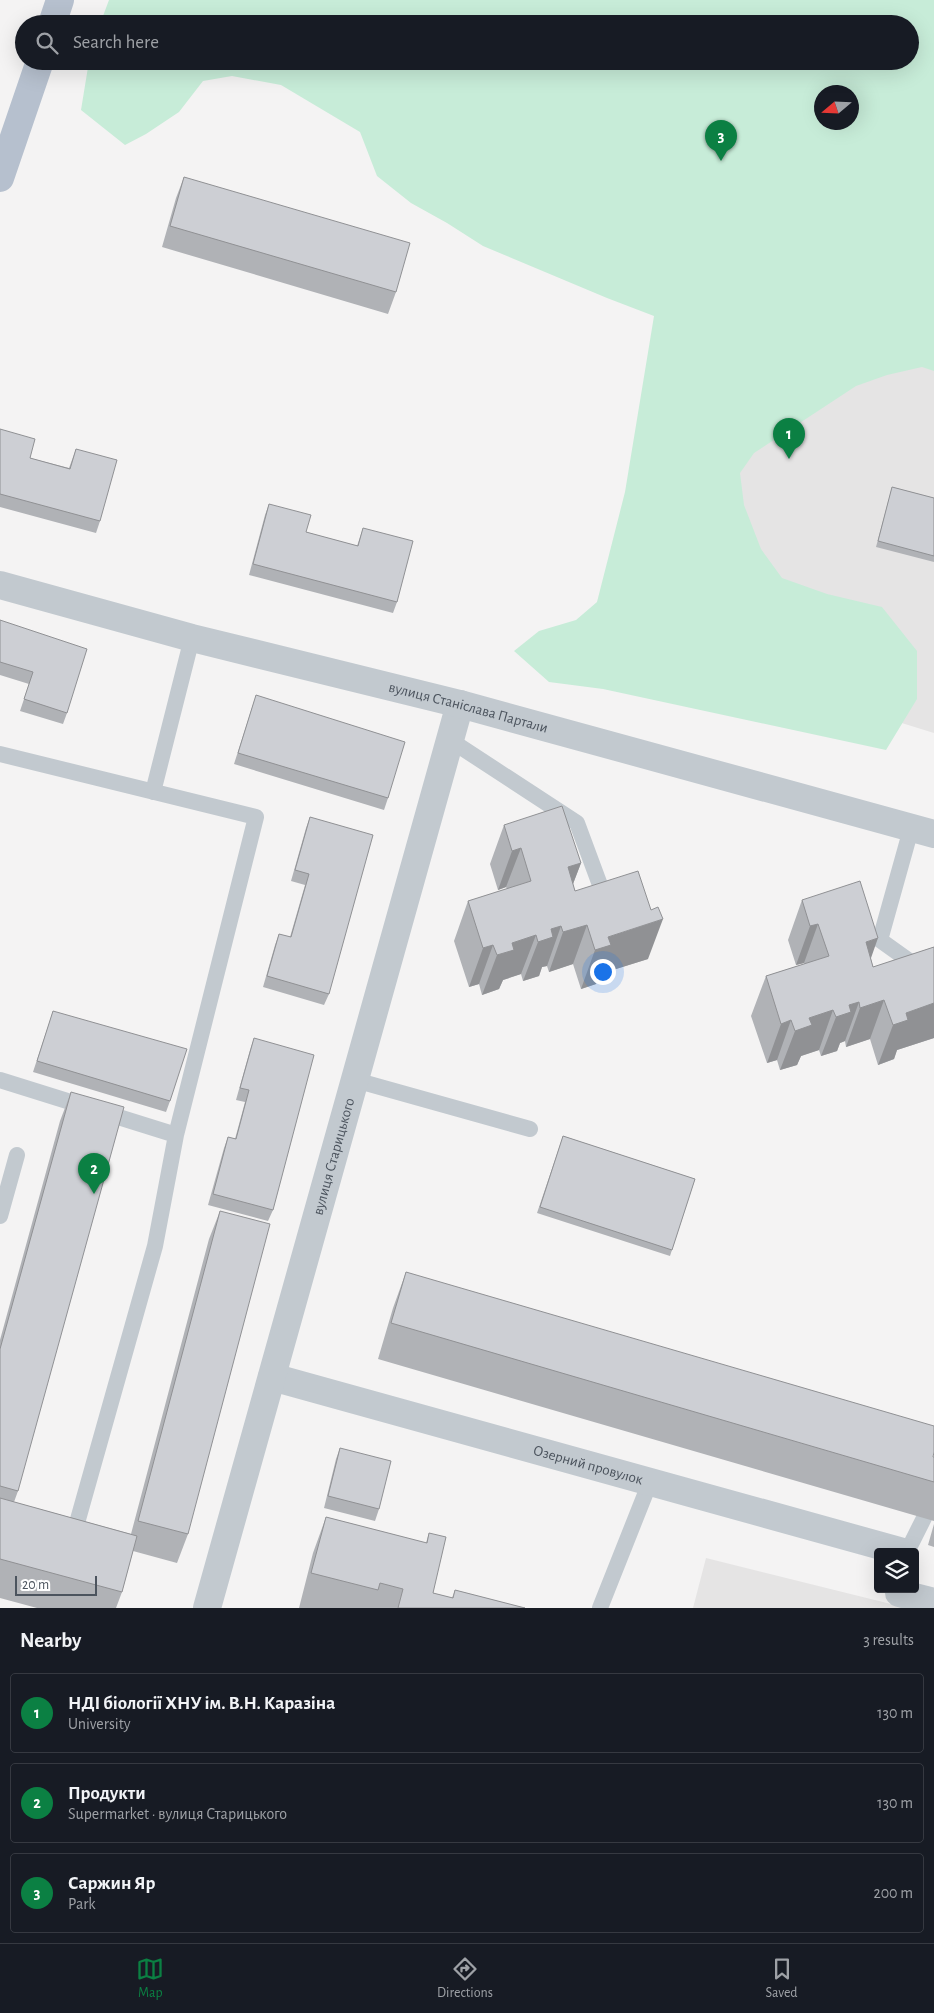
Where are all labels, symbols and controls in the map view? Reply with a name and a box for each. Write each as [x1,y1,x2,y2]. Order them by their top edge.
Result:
search box [15,15,919,70]
icon: search [33,29,61,57]
text: Search here [73,33,159,52]
north arrow [814,85,859,130]
pin: 3 [705,120,737,161]
pin: 1 [773,418,805,459]
street label: вулиця Станіслава Партали [387,679,550,735]
your location [590,959,616,985]
street label: вулиця Старицького [310,1096,357,1217]
pin: 2 [78,1153,110,1194]
street label: Озерний провулок [531,1442,645,1487]
map controls [874,1548,919,1593]
button: layers [874,1548,919,1593]
scale bar [15,1573,98,1596]
text: 20 m [22,1578,49,1592]
text: Nearby [20,1630,81,1651]
text: 3 results [863,1632,914,1648]
text: НДІ біології ХНУ ім. В.Н. Каразіна [68,1694,335,1713]
text: 1 [34,1705,40,1721]
text: 130 m [877,1705,913,1721]
text: University [68,1716,131,1732]
text: Продукти [68,1784,146,1803]
text: 2 [33,1795,41,1811]
text: 130 m [877,1795,913,1811]
text: Supermarket · вулиця Старицького [68,1806,287,1822]
text: Саржин Яр [68,1874,155,1893]
text: 3 [34,1885,40,1901]
text: 200 m [873,1885,913,1901]
text: Park [68,1896,96,1912]
tab: Map [136,1955,164,2002]
tab: Directions [437,1955,493,2002]
tab: Saved [766,1955,798,2002]

